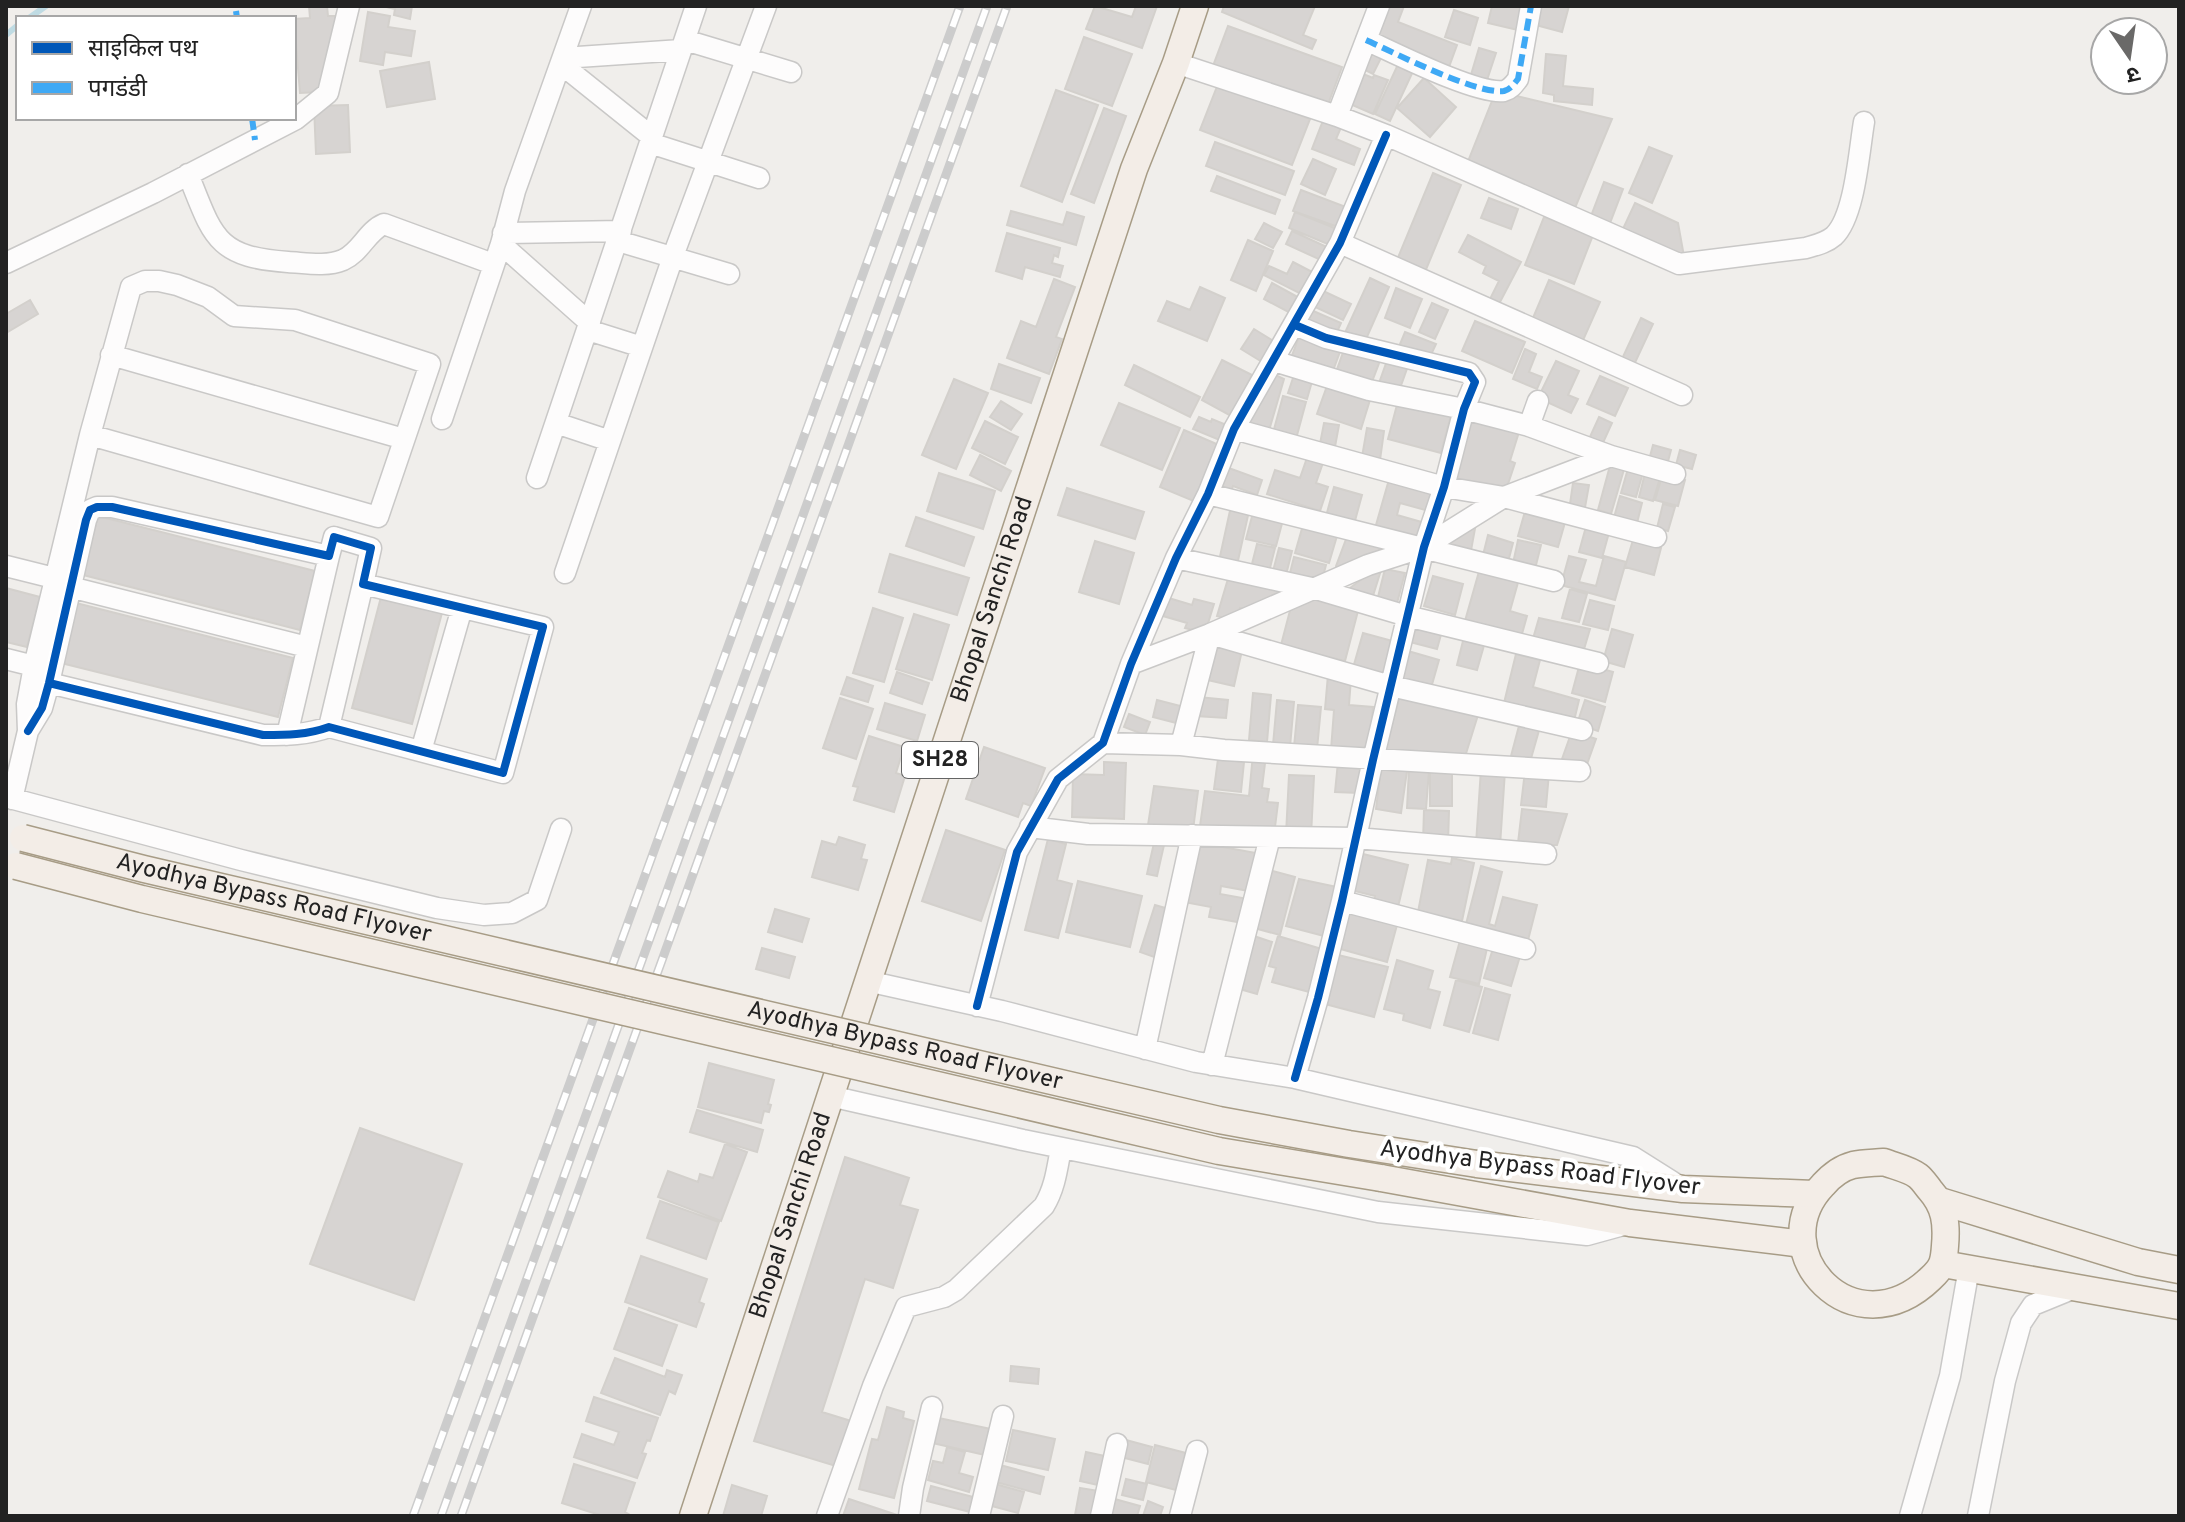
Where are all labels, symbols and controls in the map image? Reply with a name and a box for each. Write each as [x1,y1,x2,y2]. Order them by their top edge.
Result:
legend [16,16,296,120]
north arrow [2089,16,2169,96]
text: साइकिल पथ [88,34,198,65]
text: उ [2123,58,2142,88]
text: पगडंडी [88,74,148,105]
street label: Bhopal Sanchi Road [945,493,1041,707]
road number: SH28 [902,742,978,778]
street label: Ayodhya Bypass Road Flyover [113,847,434,951]
street label: Ayodhya Bypass Road Flyover [744,995,1065,1098]
street label: Bhopal Sanchi Road [744,1109,839,1323]
street label: Ayodhya Bypass Road Flyover [1378,1134,1702,1204]

